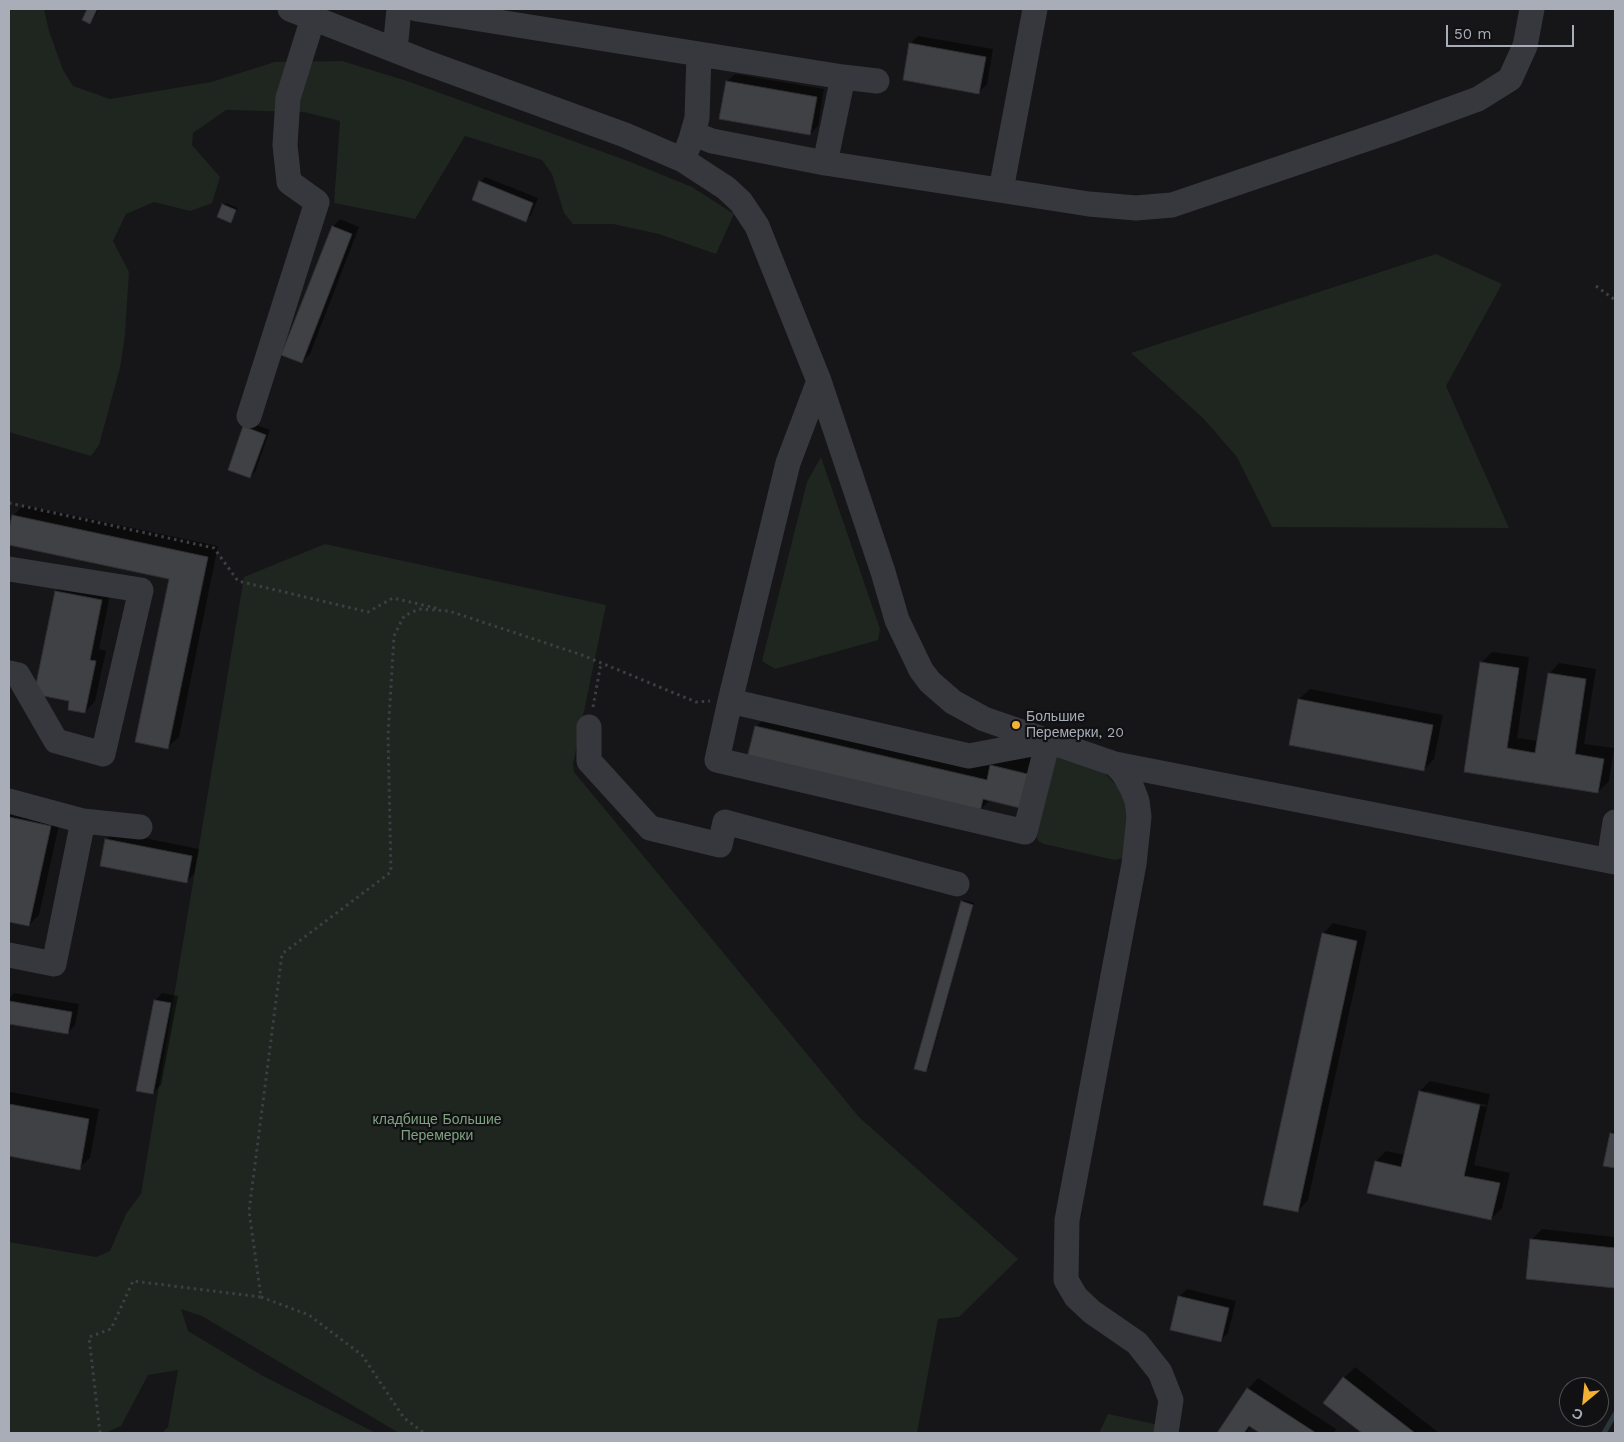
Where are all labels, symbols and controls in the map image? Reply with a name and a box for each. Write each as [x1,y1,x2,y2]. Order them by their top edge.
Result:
scale bar [1449,15,1576,47]
text: 50 m [1454,25,1491,43]
place label: Большие Перемерки, 20 [1026,709,1124,742]
marker: Большие Перемерки, 20 [1010,719,1022,731]
park label: кладбище Большие Перемерки [372,1112,502,1144]
north arrow [1559,1377,1609,1427]
text: С [1569,1405,1586,1424]

